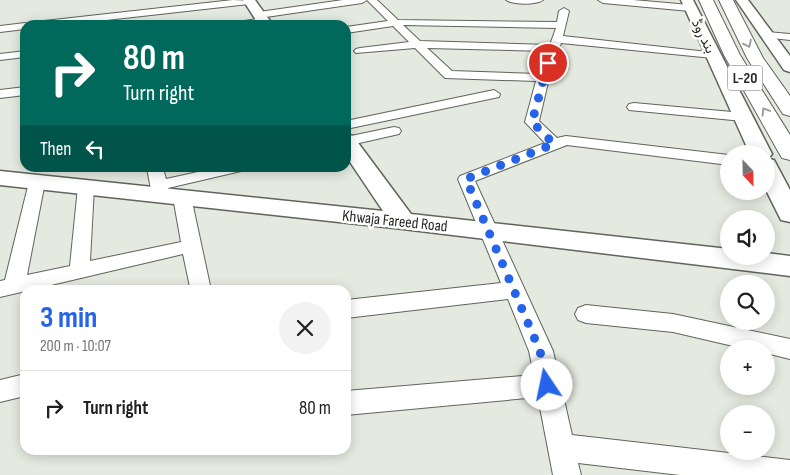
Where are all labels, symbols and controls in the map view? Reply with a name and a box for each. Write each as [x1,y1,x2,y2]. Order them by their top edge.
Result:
street label: بند روڈ [688,16,719,56]
text: 80 m [123,37,185,80]
one-way arrow [742,39,752,48]
icon: right [40,40,105,105]
pin [527,42,569,84]
icon: arrive [534,49,562,77]
road number: L-20 [728,66,762,90]
text: Turn right [123,80,194,107]
one-way arrow [761,107,771,116]
icon: left [81,135,109,163]
text: Then [40,138,71,161]
north arrow [720,145,775,200]
map controls [720,145,775,460]
street label: Khwaja Fareed Road [341,207,448,236]
button: sound [720,210,775,265]
button: search [720,275,775,330]
text: 3 min [40,300,97,336]
button: close [279,302,331,354]
text: 200 m · 10:07 [40,337,111,356]
button: + [720,340,775,395]
position arrow [520,358,572,410]
icon: right [40,394,68,422]
text: Turn right [83,397,148,420]
text: 80 m [299,397,331,420]
button: − [720,405,775,460]

